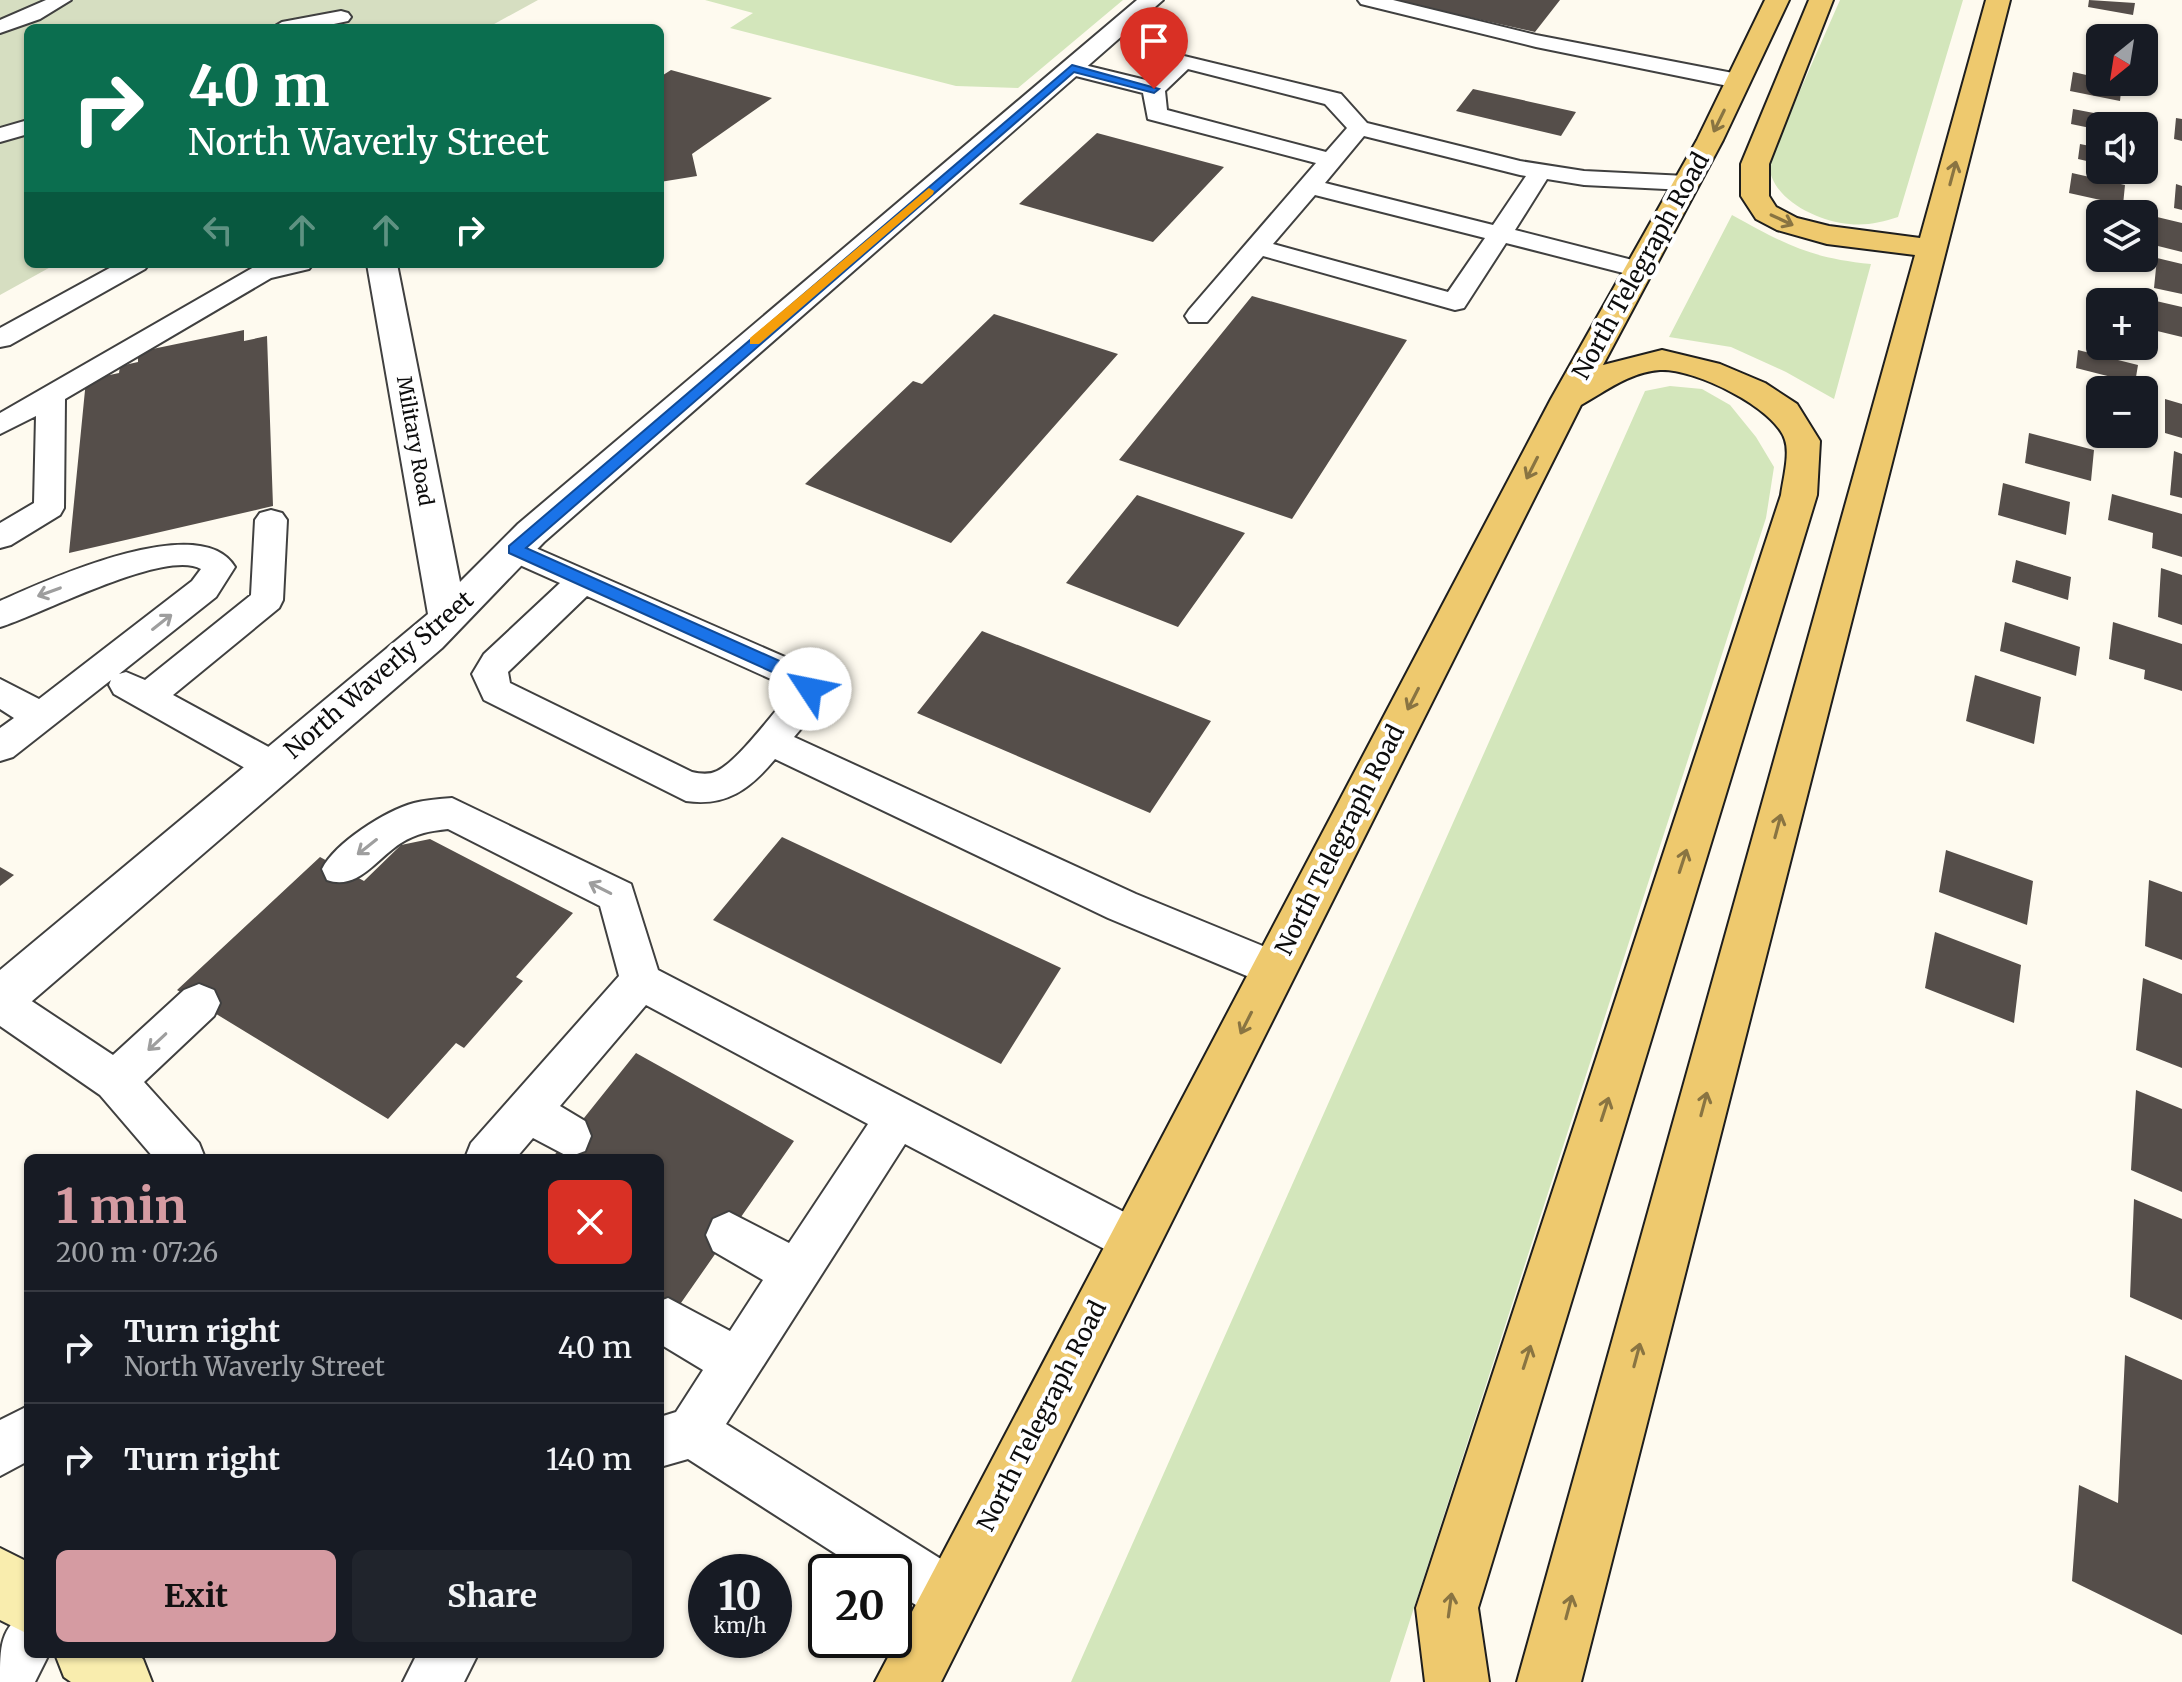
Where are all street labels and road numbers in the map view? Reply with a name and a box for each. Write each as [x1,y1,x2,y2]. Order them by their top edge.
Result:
street label: North Telegraph Road [1565,147,1716,385]
street label: Military Road [392,374,439,508]
street label: North Waverly Street [278,584,480,765]
street label: North Telegraph Road [1268,719,1411,960]
street label: North Telegraph Road [970,1295,1113,1536]

